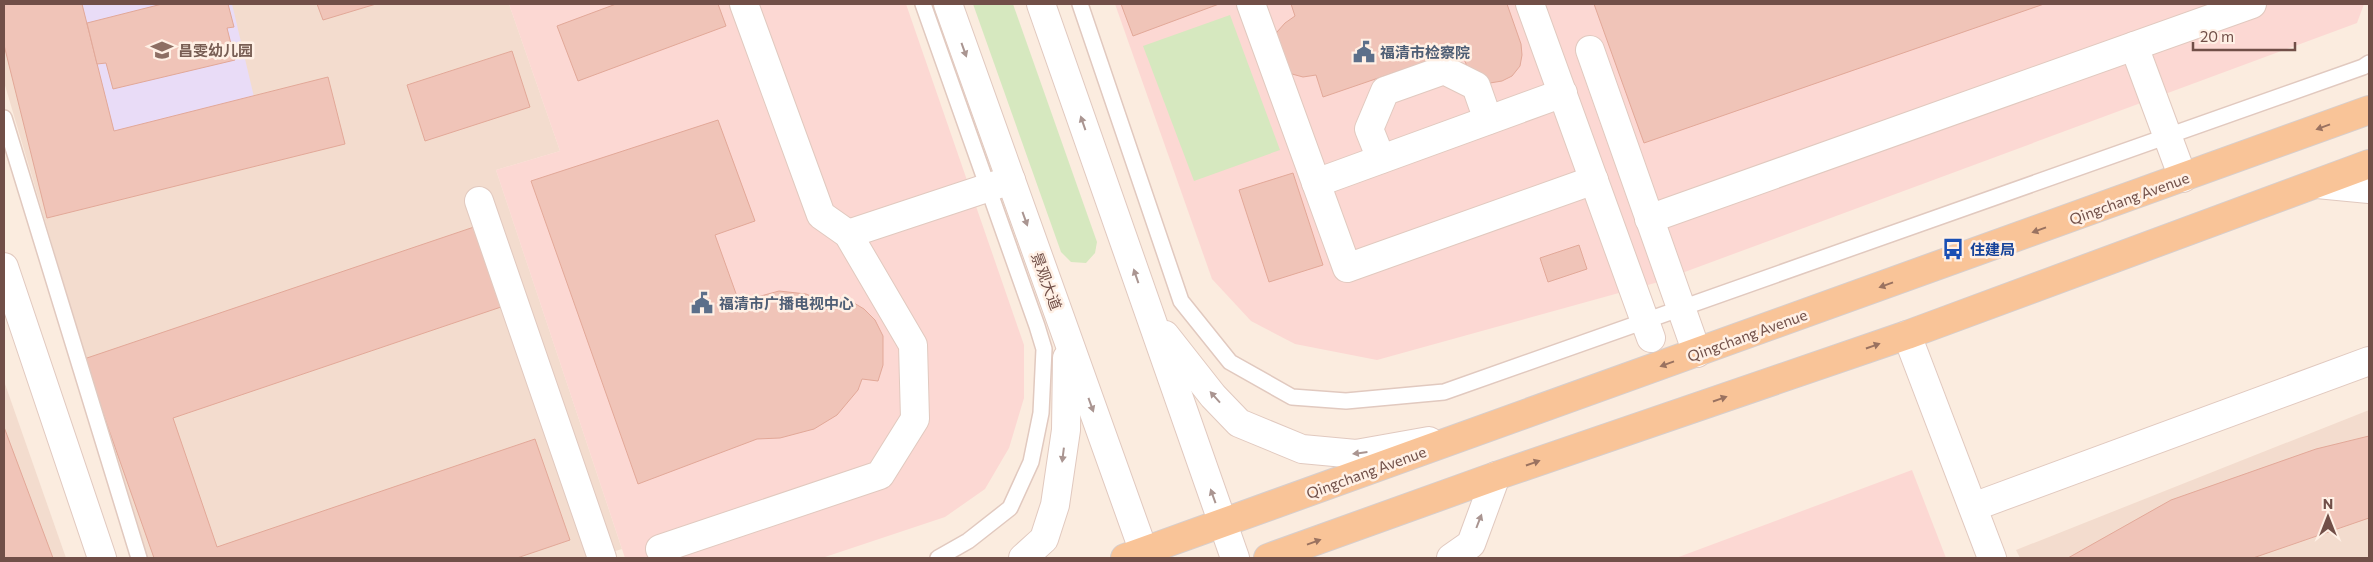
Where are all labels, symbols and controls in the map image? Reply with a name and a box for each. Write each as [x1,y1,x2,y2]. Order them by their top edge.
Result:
scale bar [2193,20,2296,52]
text: 20 m [2200,27,2234,45]
school or university icon: 昌雯幼儿园 [149,37,175,63]
public building icon: 福清市检察院 [1351,39,1377,65]
place label: 昌雯幼儿园 [178,41,253,59]
one-way arrow [961,42,968,57]
place label: 福清市检察院 [1380,43,1470,61]
one-way arrow [1079,115,1086,130]
one-way arrow [2316,124,2331,131]
street label: Qingchang Avenue [2067,168,2191,228]
one-way arrow [1021,212,1029,227]
one-way arrow [2031,226,2046,234]
bus stop icon: 住建局 [1940,236,1966,262]
place label: 住建局 [1970,240,2015,258]
street label: 景观大道 [1028,250,1066,312]
one-way arrow [1131,269,1139,284]
one-way arrow [1878,281,1893,289]
public building icon: 福清市广播电视中心 [689,290,715,316]
place label: 福清市广播电视中心 [719,294,854,312]
street label: Qingchang Avenue [1685,305,1809,365]
one-way arrow [1866,342,1881,350]
one-way arrow [1660,360,1675,368]
one-way arrow [1209,391,1221,403]
one-way arrow [1712,395,1727,402]
one-way arrow [1087,398,1095,413]
street label: Qingchang Avenue [1304,442,1428,502]
one-way arrow [1059,447,1067,463]
one-way arrow [1352,449,1368,457]
one-way arrow [1526,459,1541,467]
one-way arrow [1209,488,1216,503]
north arrow [2303,492,2353,542]
text: N [2323,495,2333,512]
one-way arrow [1476,514,1483,529]
one-way arrow [1307,538,1322,546]

